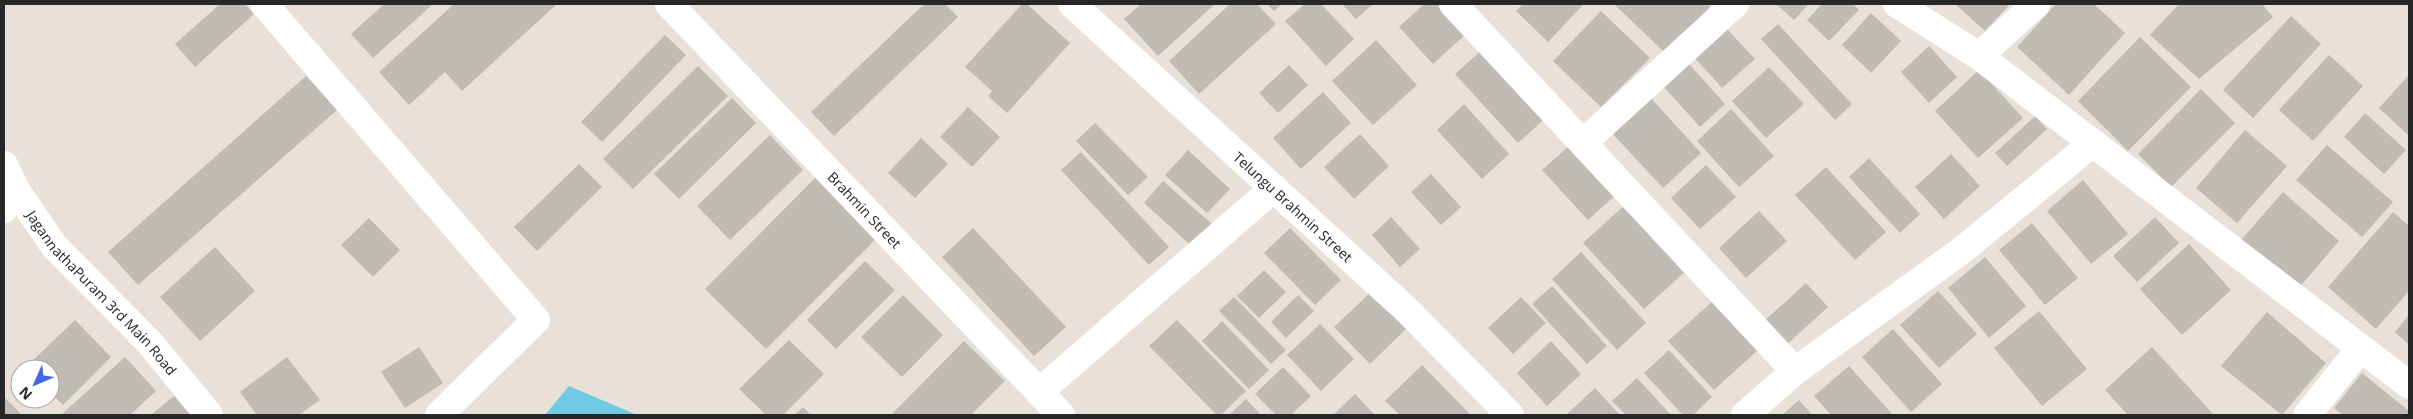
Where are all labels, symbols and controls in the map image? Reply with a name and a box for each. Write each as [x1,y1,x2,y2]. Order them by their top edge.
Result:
street label: Telungu Brahmin Street [1230,147,1357,266]
street label: Brahmin Street [824,167,906,252]
street label: JagannathaPuram 3rd Main Road [22,205,181,379]
north arrow [10,359,60,409]
text: N [15,383,36,404]

